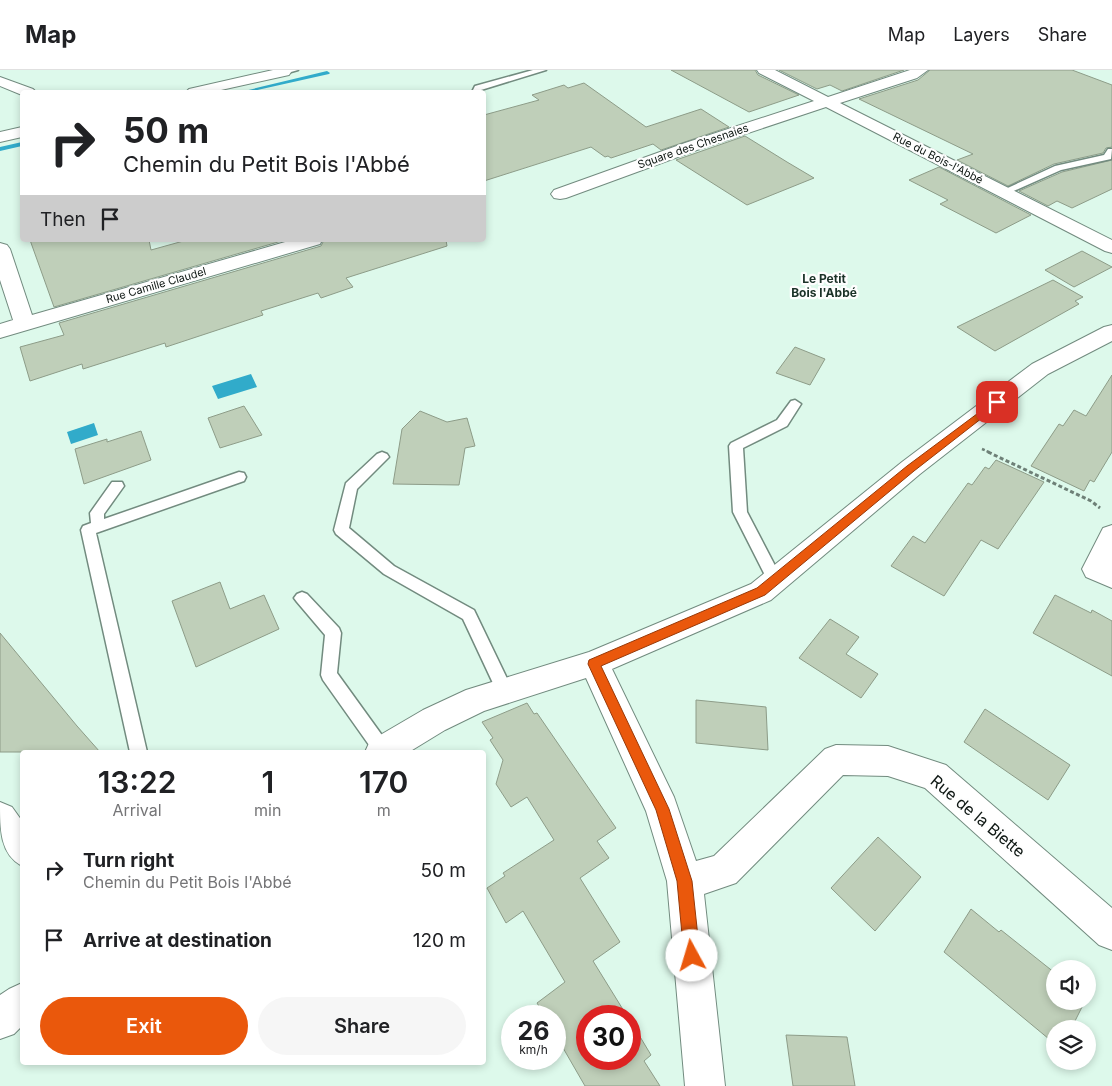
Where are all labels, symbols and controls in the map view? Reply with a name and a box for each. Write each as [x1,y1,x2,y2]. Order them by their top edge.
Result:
text: Map [25,20,76,49]
text: Map [888,24,925,45]
text: Layers [953,24,1010,45]
text: Share [1038,24,1087,45]
text: 50 m [123,109,209,151]
icon: right [40,110,105,175]
street label: Square des Chesnaies [636,120,750,172]
street label: Rue du Bois-l'Abbé [891,129,985,187]
text: Chemin du Petit Bois l'Abbé [123,151,410,177]
icon: arrive [96,205,124,233]
text: Then [40,208,86,231]
street label: Rue Camille Claudel [104,264,208,306]
district label: Le Petit Bois l'Abbé [791,271,857,300]
pin [976,381,1018,423]
icon: arrive [983,388,1011,416]
text: 13:22 [98,764,176,800]
text: 1 [261,764,274,800]
text: 170 [359,764,408,800]
street label: Rue de la Biette [927,771,1029,861]
text: Arrival [112,800,162,820]
text: min [254,800,281,820]
text: m [377,800,391,820]
text: Turn right [83,849,174,872]
icon: right [40,856,68,884]
text: 50 m [420,859,466,882]
text: Chemin du Petit Bois l'Abbé [83,872,292,892]
icon: arrive [40,926,68,954]
text: Arrive at destination [83,929,272,952]
text: 120 m [413,929,466,952]
position arrow [665,929,717,981]
map controls [1046,960,1096,1070]
button: sound [1046,960,1096,1010]
button: Exit [40,997,248,1055]
button: Share [258,997,466,1055]
speed limit sign: 30 [576,1005,641,1070]
text: 26 [518,1016,549,1046]
button: layers [1046,1020,1096,1070]
text: km/h [519,1042,548,1057]

